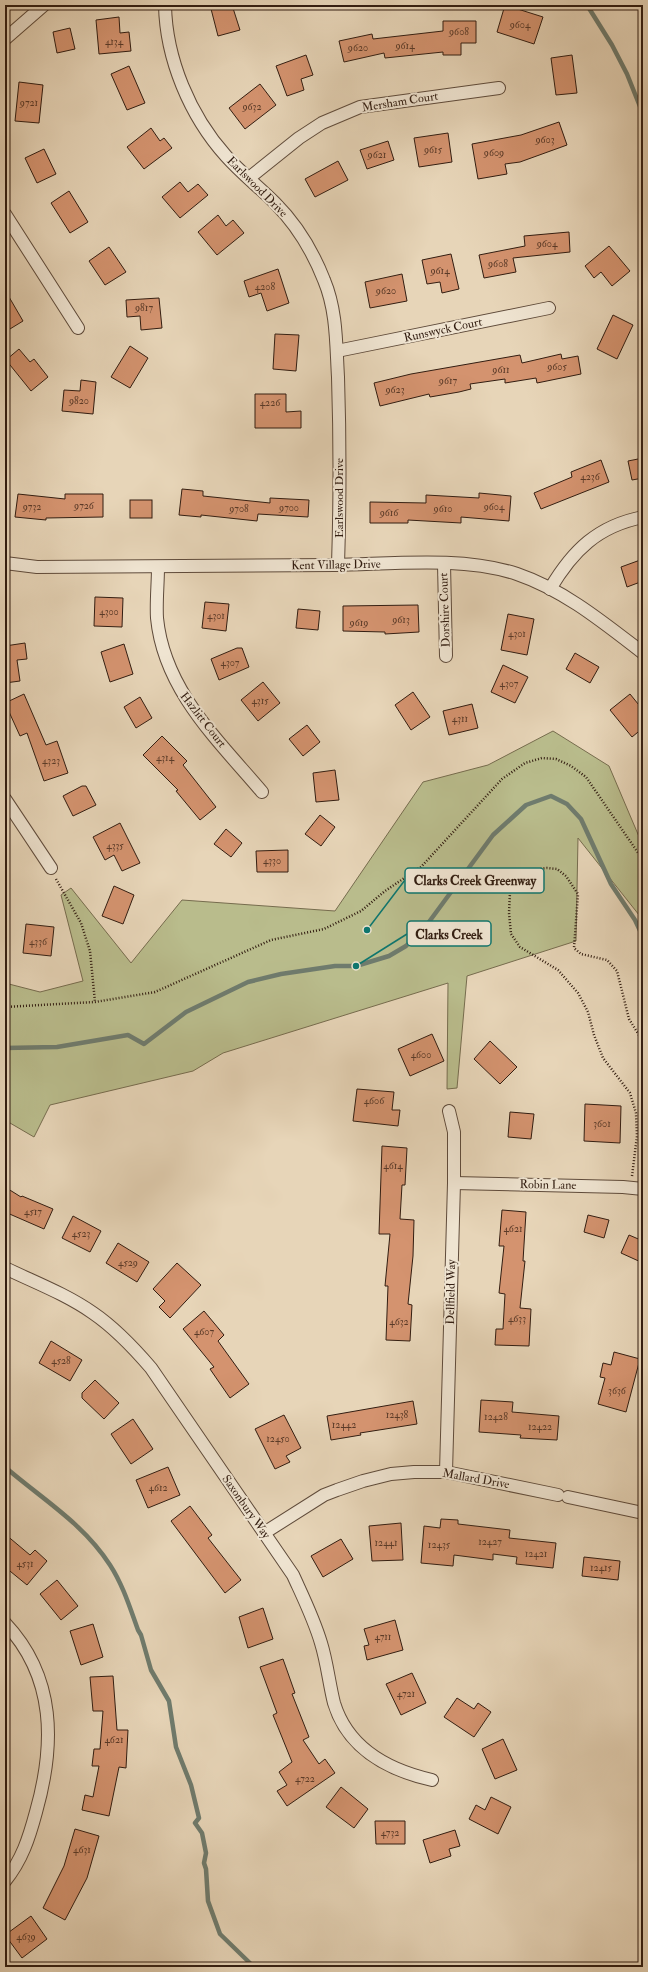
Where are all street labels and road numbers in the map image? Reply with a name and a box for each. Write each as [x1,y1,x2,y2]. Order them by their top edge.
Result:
street label: Mersham Court [361,89,439,115]
street label: Earlswood Drive [223,153,291,221]
street label: Runswyck Court [402,314,484,346]
street label: Earlswood Drive [332,458,347,538]
street label: Kent Village Drive [291,557,381,573]
street label: Dorshire Court [436,572,454,648]
street label: Hazlitt Court [177,689,229,751]
street label: Robin Lane [519,1177,577,1193]
street label: Dellfield Way [443,1259,459,1325]
street label: Mallard Drive [441,1466,511,1492]
street label: Saxonbury Way [219,1472,274,1542]

